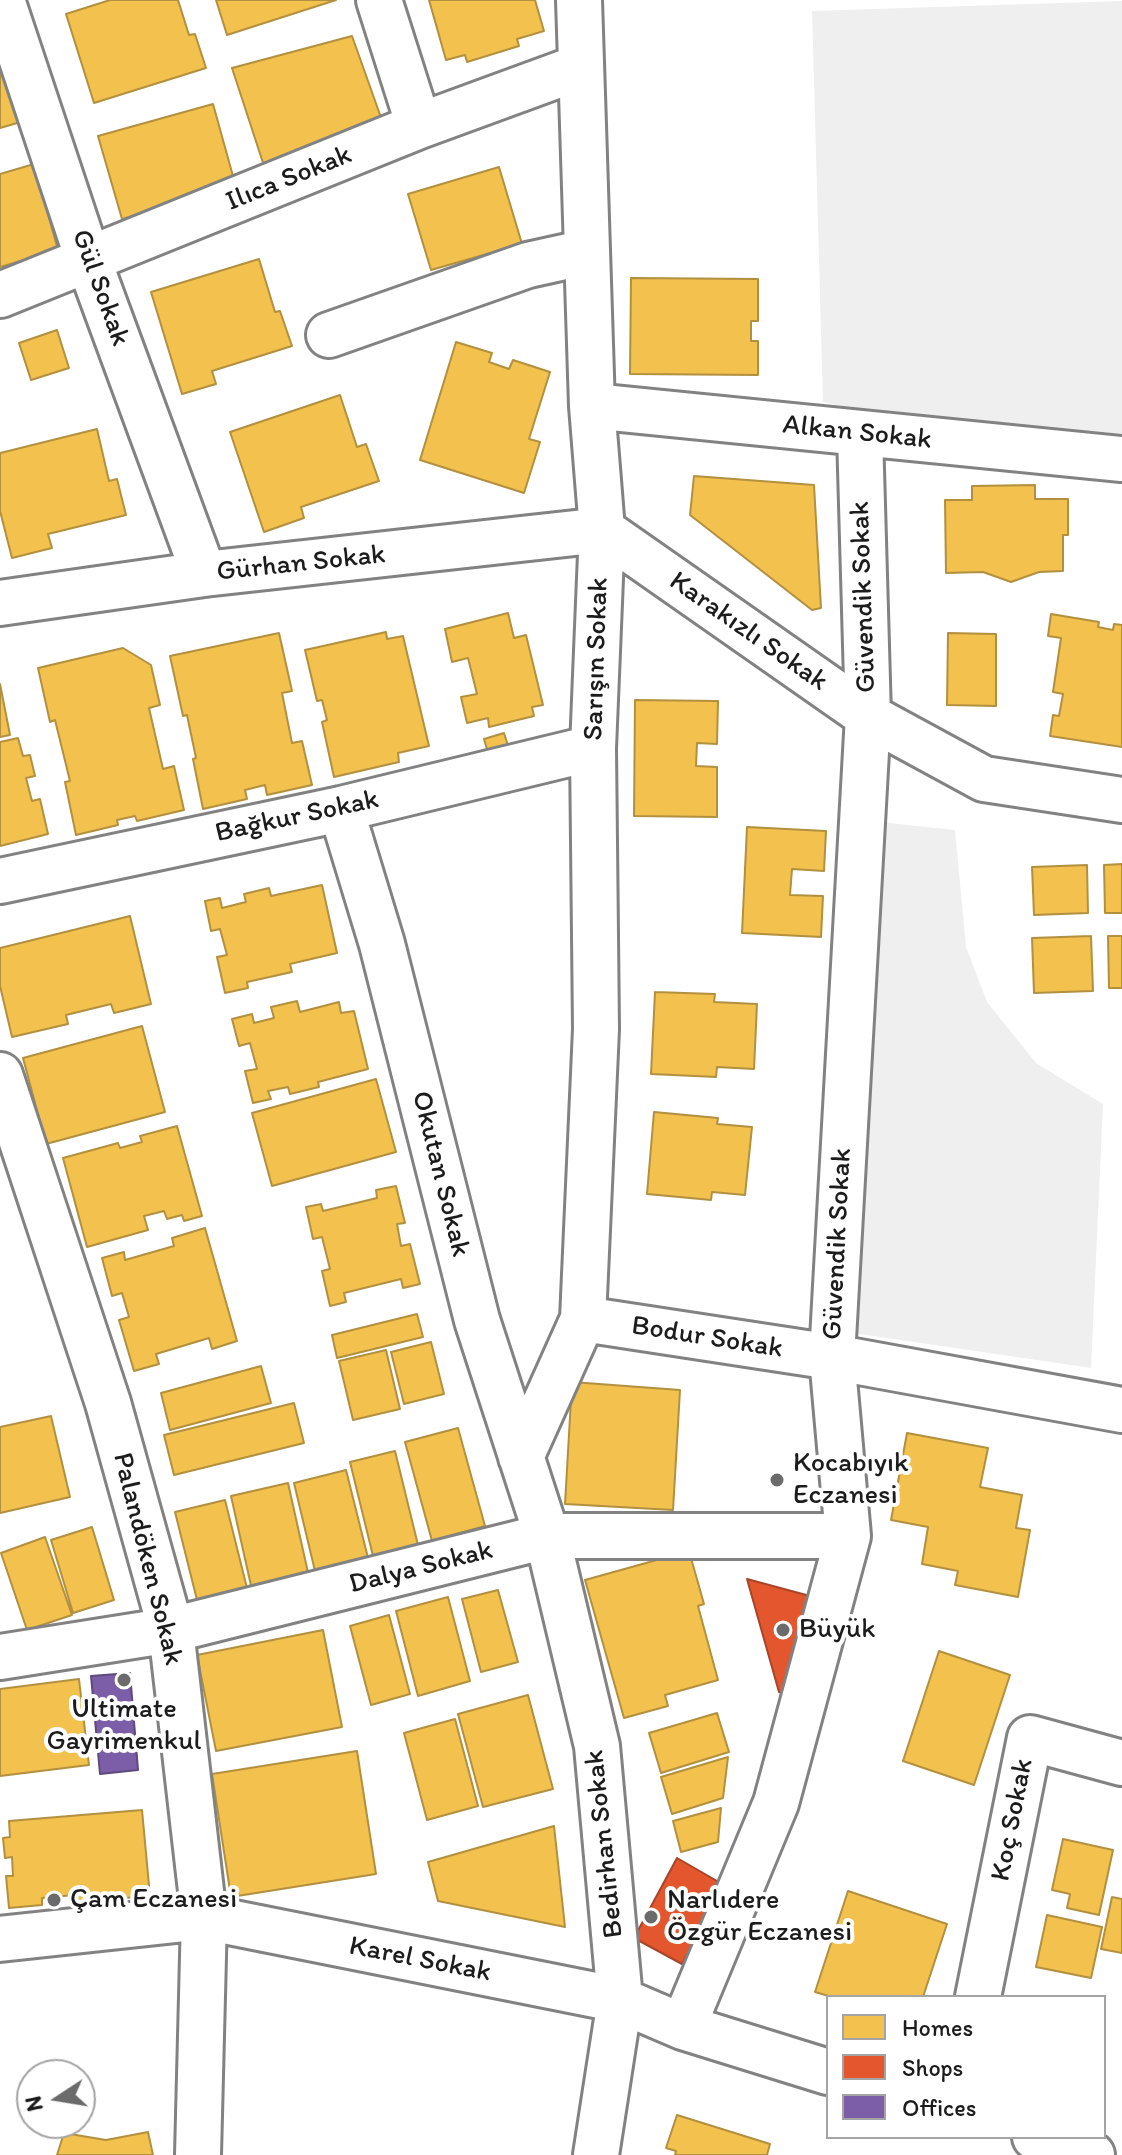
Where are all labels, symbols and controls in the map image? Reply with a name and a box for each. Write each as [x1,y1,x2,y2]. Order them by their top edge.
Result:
street label: Ilıca Sokak [221,139,357,219]
street label: Gül Sokak [63,225,137,351]
street label: Alkan Sokak [781,408,933,458]
street label: Güvendik Sokak [844,501,884,693]
street label: Gürhan Sokak [215,538,387,590]
street label: Karakızlı Sokak [662,565,834,699]
street label: Sarışın Sokak [577,577,617,741]
street label: Bağkur Sokak [212,783,382,851]
street label: Okutan Sokak [403,1088,477,1260]
street label: Güvendik Sokak [816,1147,860,1341]
street label: Bodur Sokak [629,1309,785,1367]
place label: Kocabıyık Eczanesi [793,1447,908,1513]
street label: Palandöken Sokak [104,1449,190,1669]
marker: Kocabıyık Eczanesi [768,1471,786,1489]
street label: Dalya Sokak [346,1534,496,1602]
place label: Büyük [799,1613,875,1647]
marker: Büyük [774,1621,792,1639]
marker: Ultimate Gayrimenkul [115,1671,133,1689]
place label: Ultimate Gayrimenkul [46,1693,202,1759]
street label: Bedirhan Sokak [578,1748,632,1940]
street label: Koç Sokak [985,1756,1041,1884]
place label: Çam Eczanesi [70,1883,237,1917]
place label: Narlıdere Özgür Eczanesi [667,1884,852,1950]
marker: Çam Eczanesi [45,1891,63,1909]
marker: Narlıdere Özgür Eczanesi [642,1908,660,1926]
street label: Karel Sokak [346,1930,494,1990]
legend [826,1995,1106,2139]
text: Homes [902,2013,973,2042]
text: Shops [902,2053,963,2082]
north arrow [16,2059,96,2139]
text: Offices [902,2093,976,2122]
text: N [19,2094,49,2114]

